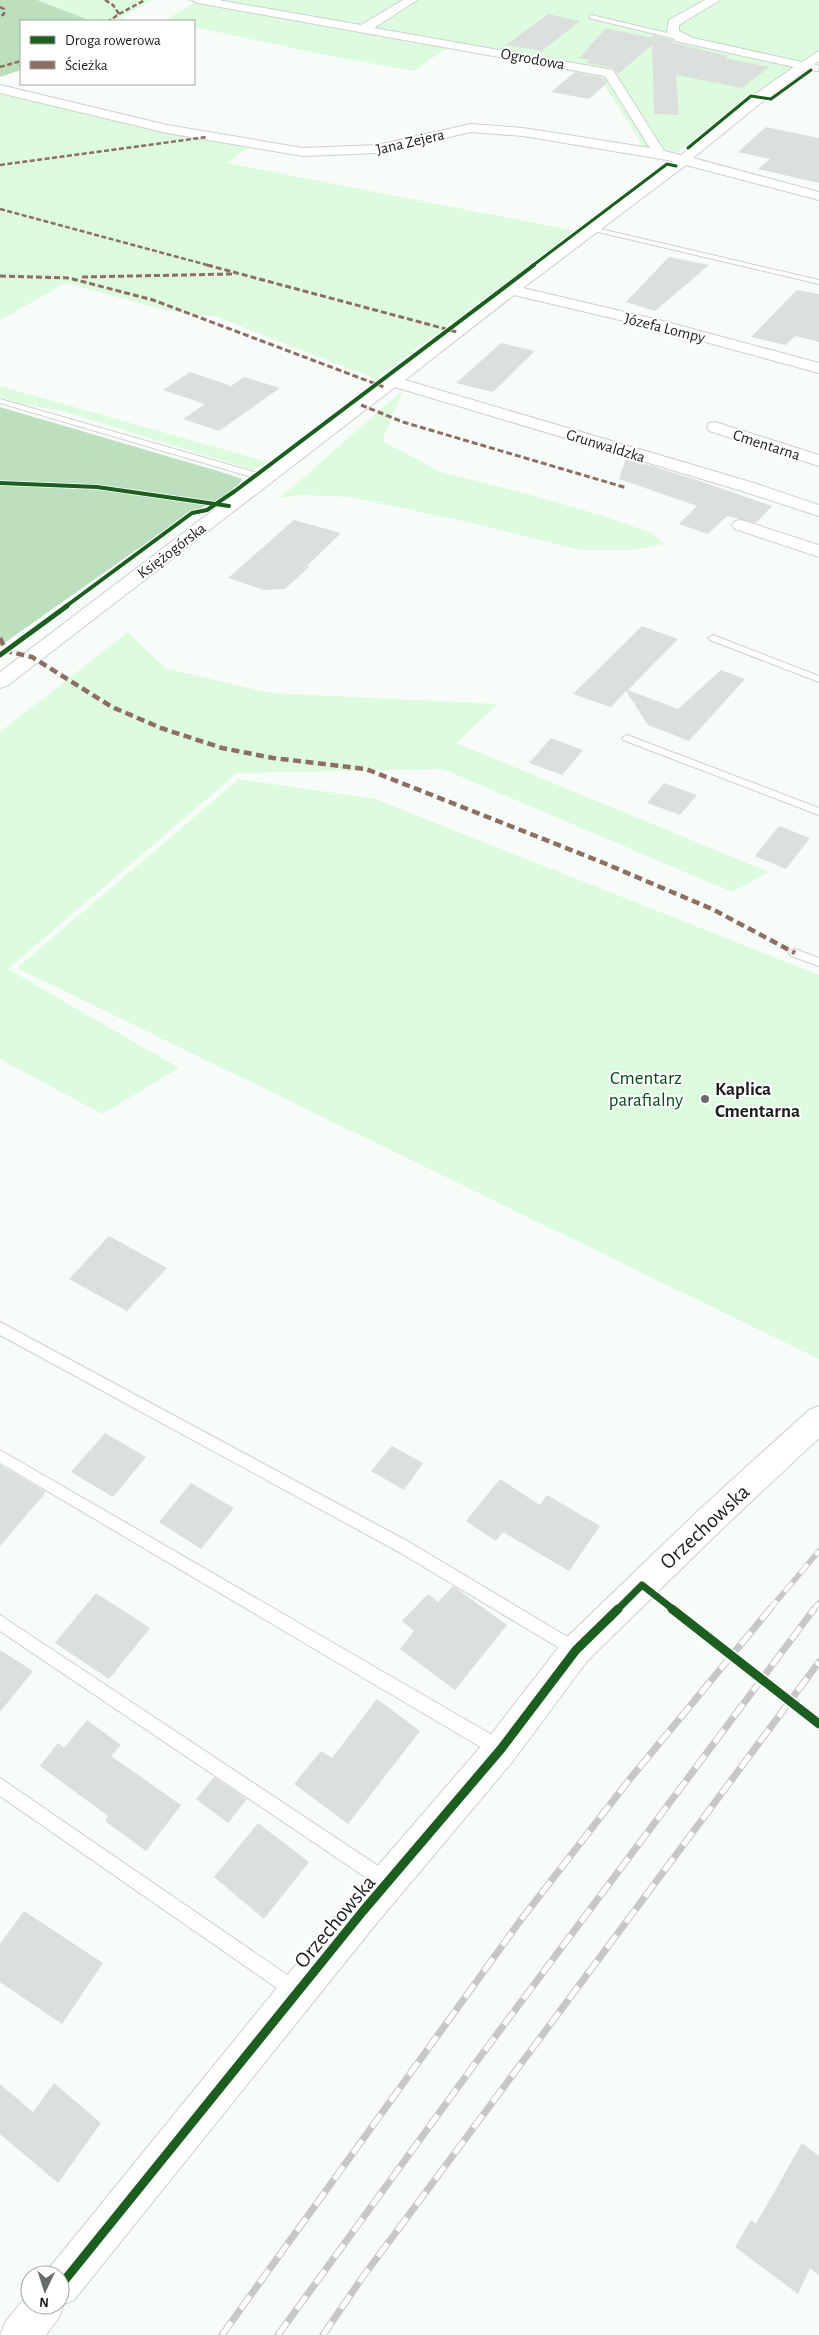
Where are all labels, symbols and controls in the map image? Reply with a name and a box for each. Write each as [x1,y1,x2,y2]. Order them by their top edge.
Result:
legend [20,20,195,85]
text: Droga rowerowa [65,33,161,48]
street label: Ogrodowa [500,45,566,72]
text: Ścieżka [65,56,108,73]
street label: Jana Zejera [375,126,446,159]
street label: Józefa Lompy [623,310,707,347]
street label: Grunwaldzka [564,426,647,466]
street label: Cmentarna [731,427,802,463]
street label: Księżogórska [134,520,209,582]
park label: Cmentarz parafialny [609,1069,683,1110]
place label: Kaplica Cmentarna [715,1080,800,1121]
marker: Kaplica Cmentarna [699,1093,711,1105]
street label: Orzechowska [656,1480,754,1573]
street label: Orzechowska [290,1871,380,1972]
north arrow [20,2265,70,2315]
text: N [39,2295,50,2309]

